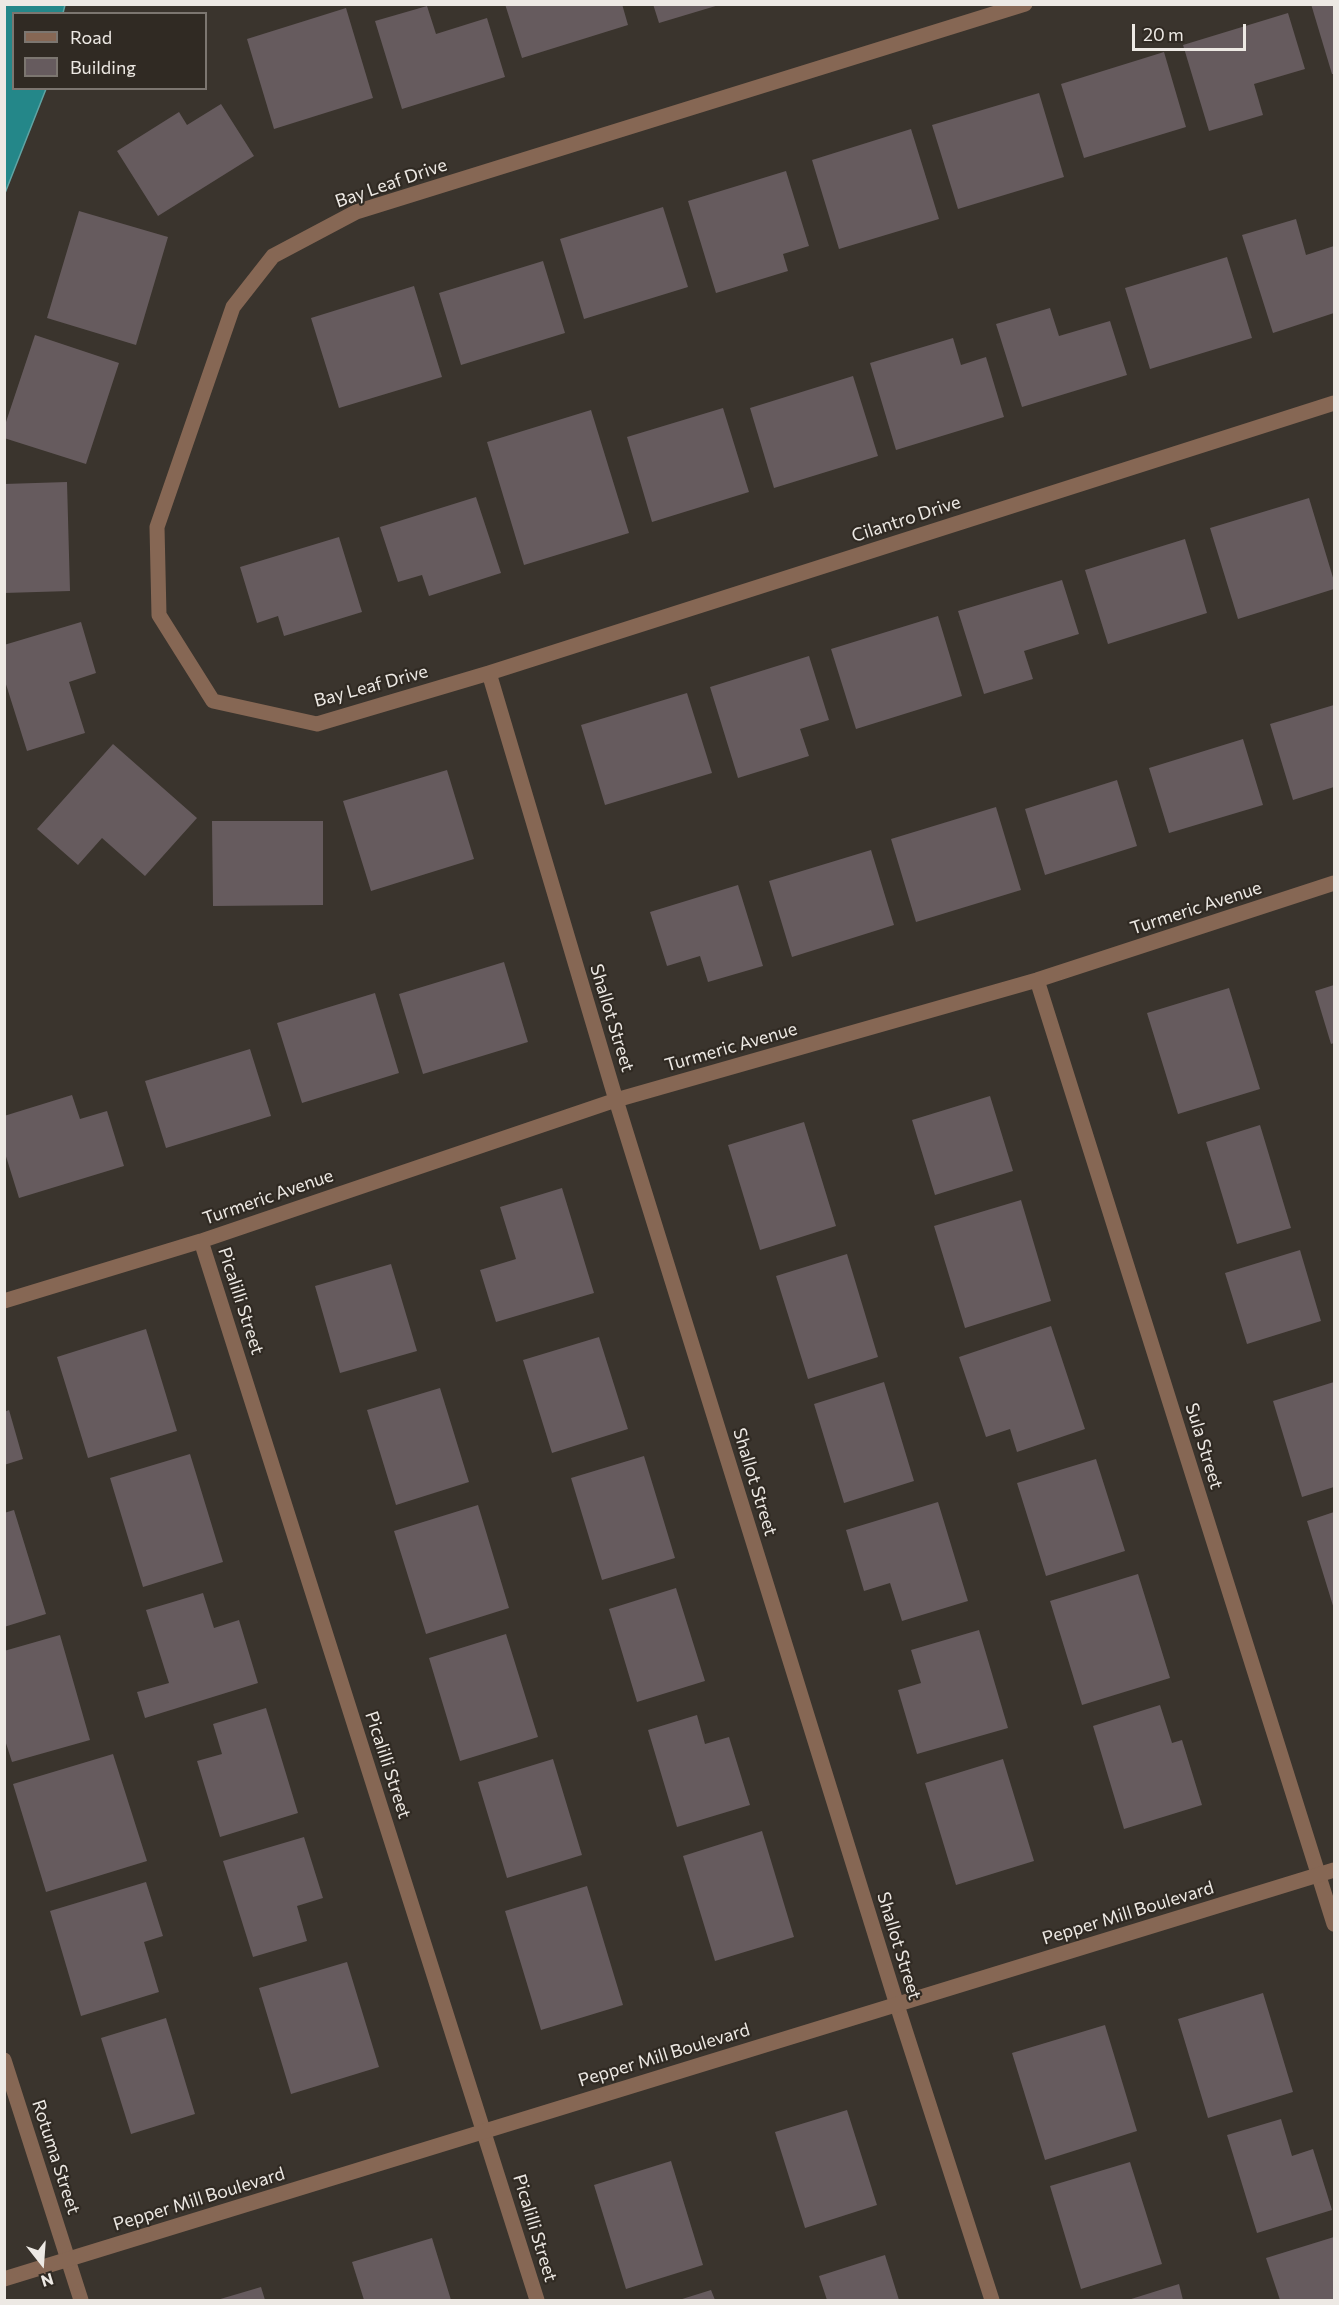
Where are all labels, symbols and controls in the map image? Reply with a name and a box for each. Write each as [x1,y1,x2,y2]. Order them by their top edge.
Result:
legend [12,12,207,90]
scale bar [1135,12,1249,50]
text: 20 m [1143,23,1184,45]
text: Road [70,26,112,48]
text: Building [70,56,136,78]
street label: Bay Leaf Drive [332,154,450,212]
street label: Cilantro Drive [849,491,963,547]
street label: Bay Leaf Drive [312,660,430,712]
street label: Turmeric Avenue [1128,877,1264,939]
street label: Shallot Street [585,961,639,1075]
street label: Turmeric Avenue [662,1018,800,1076]
street label: Turmeric Avenue [200,1165,336,1229]
street label: Picalilli Street [213,1245,269,1357]
street label: Sula Street [1181,1400,1227,1492]
street label: Shallot Street [728,1425,782,1539]
street label: Picalilli Street [360,1709,416,1821]
street label: Pepper Mill Boulevard [1040,1877,1216,1949]
street label: Shallot Street [872,1889,926,2003]
street label: Pepper Mill Boulevard [576,2019,752,2091]
street label: Rotuma Street [27,2097,85,2217]
street label: Pepper Mill Boulevard [111,2163,287,2235]
street label: Picalilli Street [508,2172,562,2284]
north arrow [12,2233,72,2293]
text: N [39,2270,56,2292]

